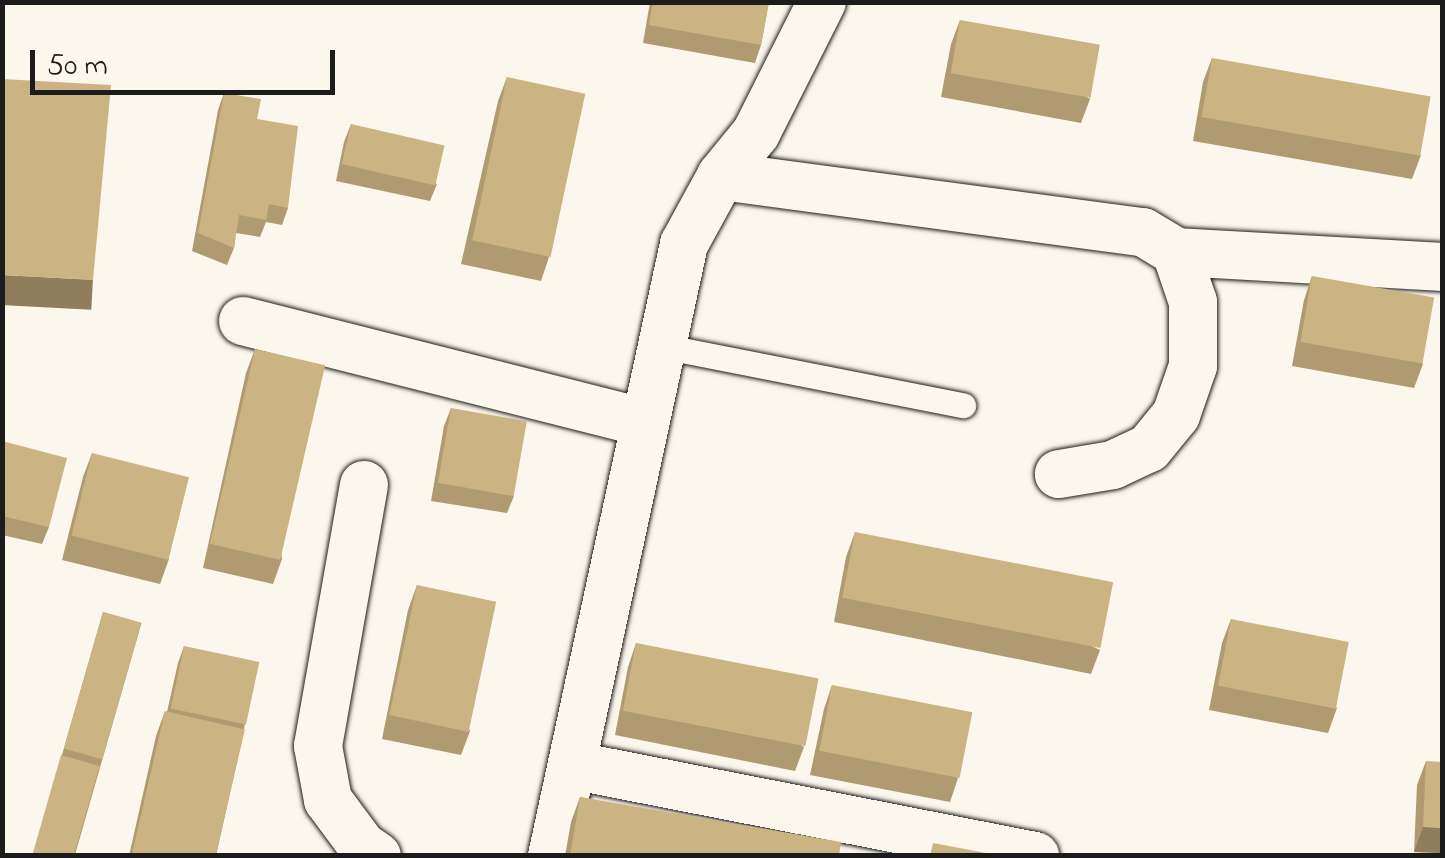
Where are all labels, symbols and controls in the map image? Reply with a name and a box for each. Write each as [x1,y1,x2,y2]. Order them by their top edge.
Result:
scale bar [35,30,340,92]
text: 50 m [47,45,108,89]

